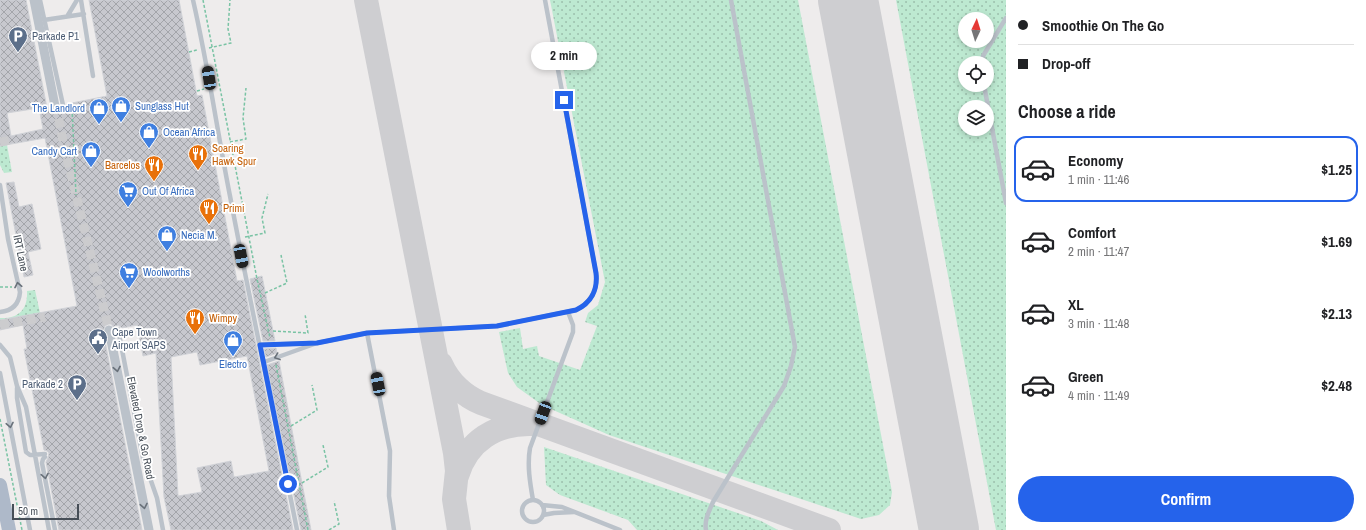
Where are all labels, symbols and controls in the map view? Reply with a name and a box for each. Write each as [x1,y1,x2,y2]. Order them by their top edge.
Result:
north arrow [958,12,994,48]
map controls [958,12,994,136]
text: Smoothie On The Go [1042,15,1164,36]
parking icon: Parkade P1 [7,25,29,53]
place label: Parkade P1 [32,29,79,43]
callout: 2 min [531,42,597,70]
text: 2 min [550,47,578,64]
text: Drop-off [1042,53,1091,74]
button: locate [958,56,994,92]
car [201,65,217,91]
route end [555,91,573,109]
shop icon: Sunglass Hut [110,95,132,123]
shop icon: The Landlord [88,97,110,125]
place label: Sunglass Hut [135,99,189,113]
text: Choose a ride [1018,99,1116,124]
button: layers [958,100,994,136]
place label: The Landlord [32,101,85,115]
shop icon: Ocean Africa [138,121,160,149]
place label: Ocean Africa [163,125,215,139]
shop icon: Candy Cart [80,140,102,168]
place label: Soaring Hawk Spur [212,141,256,168]
restaurant icon: Soaring Hawk Spur [187,143,209,171]
place label: Candy Cart [31,144,77,158]
text: Economy [1068,150,1123,171]
icon: car [1020,151,1056,187]
restaurant icon: Barcelos [143,154,165,182]
place label: Barcelos [105,158,140,172]
text: $1.25 [1321,159,1352,180]
text: 1 min · 11:46 [1068,171,1129,188]
supermarket icon: Out Of Africa [117,180,139,208]
place label: Out Of Africa [142,184,194,198]
restaurant icon: Primi [198,197,220,225]
place label: Primi [223,201,245,215]
text: Comfort [1068,222,1116,243]
icon: car [1020,223,1056,259]
shop icon: Necia M. [156,224,178,252]
place label: Necia M. [181,228,217,242]
text: $1.69 [1321,231,1352,252]
street label: IRT Lane [10,234,32,272]
car [233,243,249,269]
text: 2 min · 11:47 [1068,243,1129,260]
supermarket icon: Woolworths [118,261,140,289]
place label: Woolworths [143,265,190,279]
one-way arrow [14,282,23,288]
text: XL [1068,294,1084,315]
icon: car [1020,295,1056,331]
text: $2.13 [1321,303,1352,324]
restaurant icon: Wimpy [184,307,206,335]
place label: Wimpy [209,311,238,325]
text: 3 min · 11:48 [1068,315,1129,332]
place label: Cape Town Airport SAPS [111,325,166,352]
public building icon: Cape Town Airport SAPS [87,327,109,355]
shop icon: Electro [222,329,244,357]
one-way arrow [274,353,281,361]
place label: Electro [219,357,247,371]
one-way arrow [112,366,120,372]
text: Green [1068,366,1104,387]
icon: car [1020,367,1056,403]
car [370,371,386,397]
parking icon: Parkade 2 [66,373,88,401]
street label: Elevated Drop & Go Road [124,375,158,481]
text: $2.48 [1321,375,1352,396]
place label: Parkade 2 [22,377,63,391]
text: 4 min · 11:49 [1068,387,1129,404]
car [533,400,553,426]
one-way arrow [5,422,14,428]
one-way arrow [40,473,48,479]
route start [279,475,297,493]
button: Confirm [1018,476,1354,522]
scale bar [12,502,79,521]
one-way arrow [140,503,148,509]
text: 50 m [18,504,38,518]

